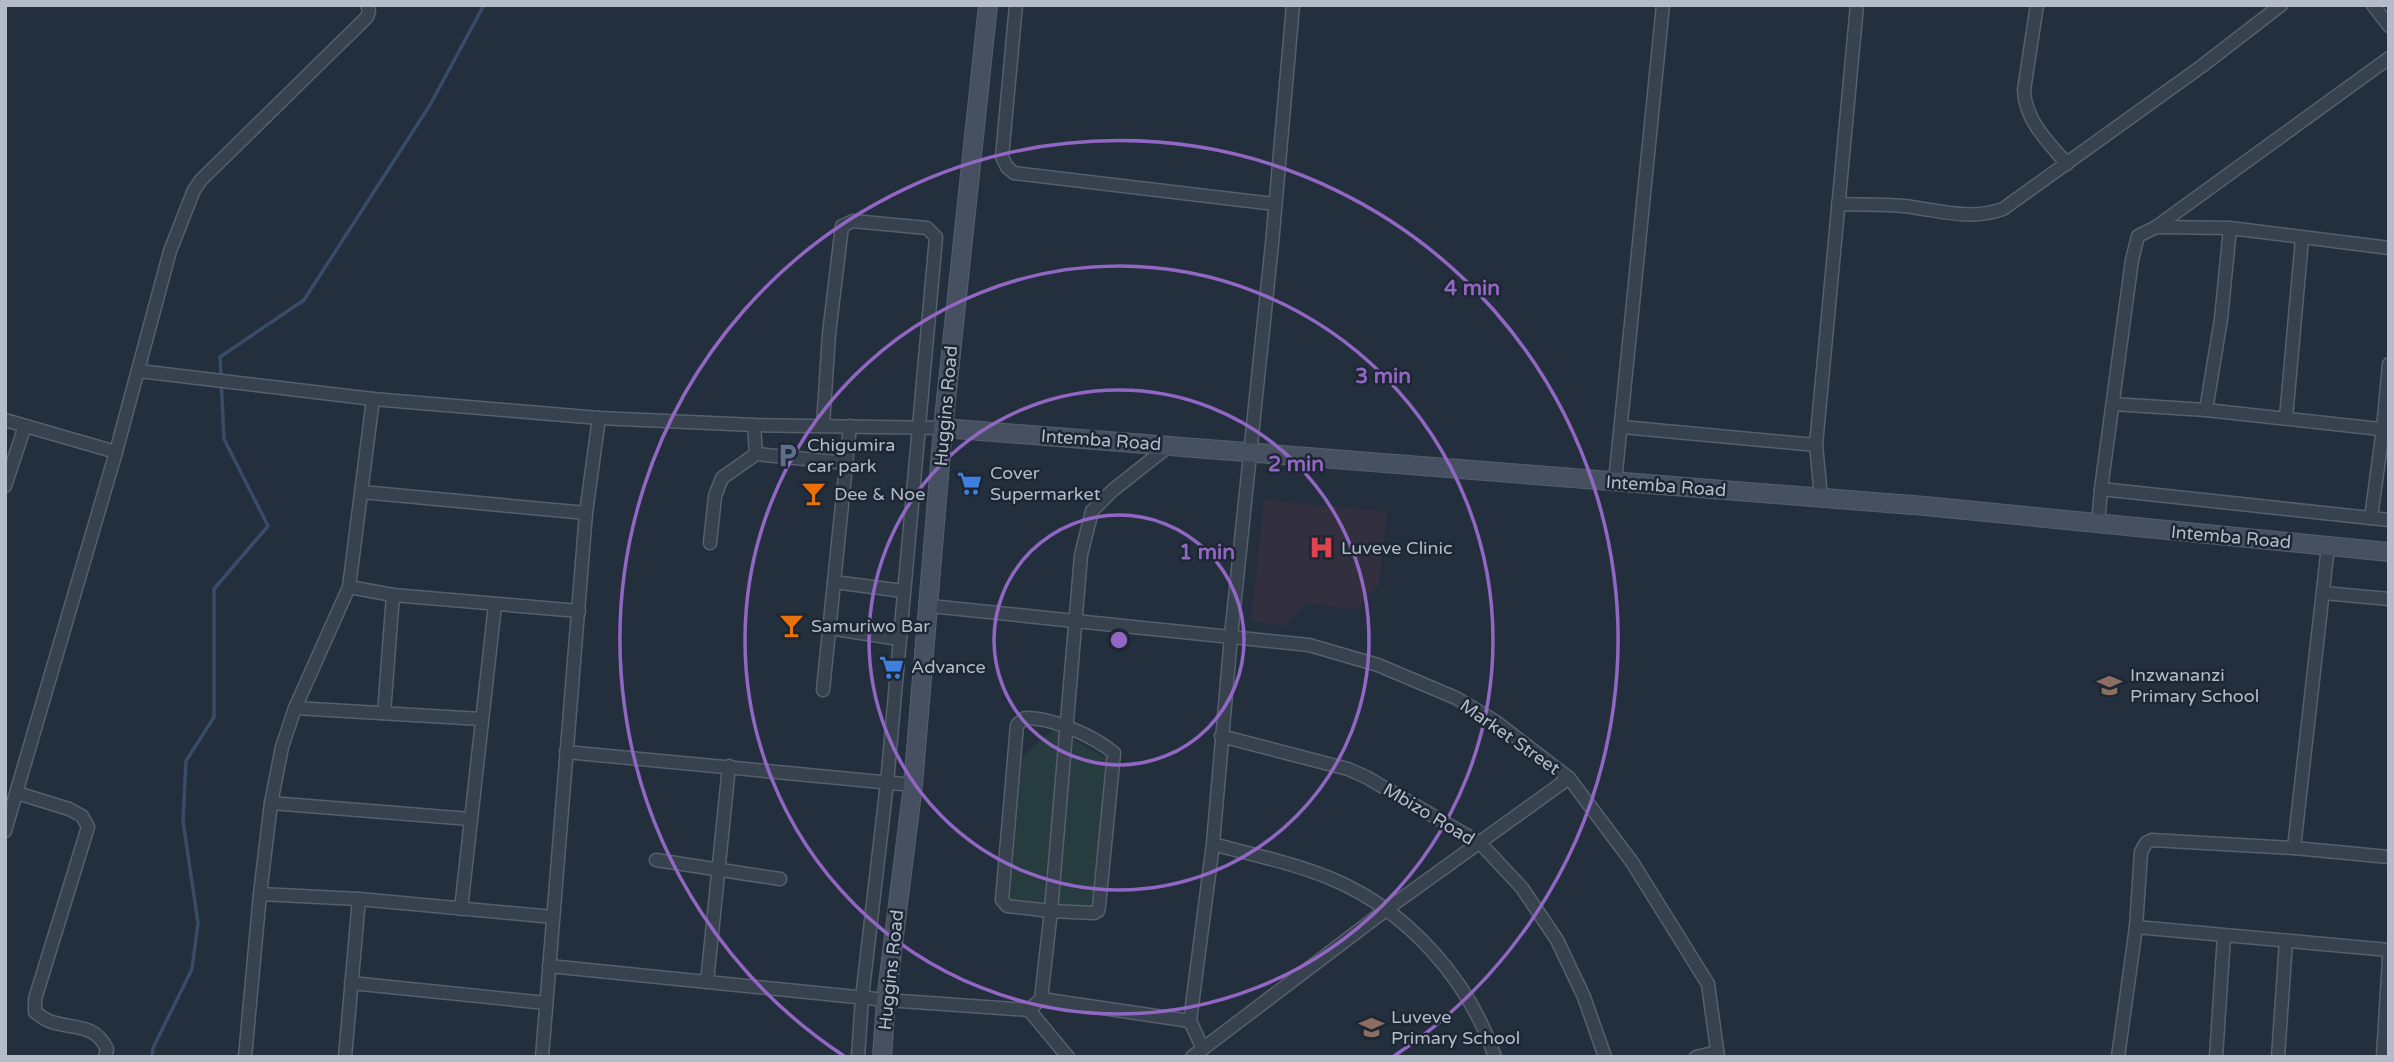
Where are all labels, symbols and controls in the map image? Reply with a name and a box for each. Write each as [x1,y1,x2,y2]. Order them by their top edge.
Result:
text: 4 min [1444,276,1500,301]
street label: Huggins Road [930,345,962,467]
text: 3 min [1355,364,1411,389]
street label: Intemba Road [1040,425,1162,455]
place label: Chigumira car park [807,434,895,477]
parking icon: Chigumira car park [773,441,801,469]
text: 2 min [1268,452,1324,477]
place label: Cover Supermarket [990,462,1101,505]
supermarket icon: Cover Supermarket [956,469,984,497]
street label: Intemba Road [1605,471,1727,501]
bar icon: Dee & Noe [800,480,828,508]
place label: Dee & Noe [834,483,925,505]
street label: Intemba Road [2170,521,2292,553]
hospital icon: Luveve Clinic [1307,534,1335,562]
place label: Luveve Clinic [1341,537,1453,559]
text: 1 min [1179,540,1235,565]
bar icon: Samuriwo Bar [777,612,805,640]
place label: Samuriwo Bar [811,615,930,637]
centre of rings [1107,628,1131,652]
supermarket icon: Advance [877,653,905,681]
place label: Advance [911,656,986,678]
place label: Inzwananzi Primary School [2130,664,2259,707]
school or university icon: Inzwananzi Primary School [2096,671,2124,699]
street label: Market Street [1456,694,1564,780]
street label: Mbizo Road [1379,778,1479,850]
street label: Huggins Road [874,909,908,1031]
place label: Luveve Primary School [1391,1006,1520,1049]
school or university icon: Luveve Primary School [1357,1013,1385,1041]

